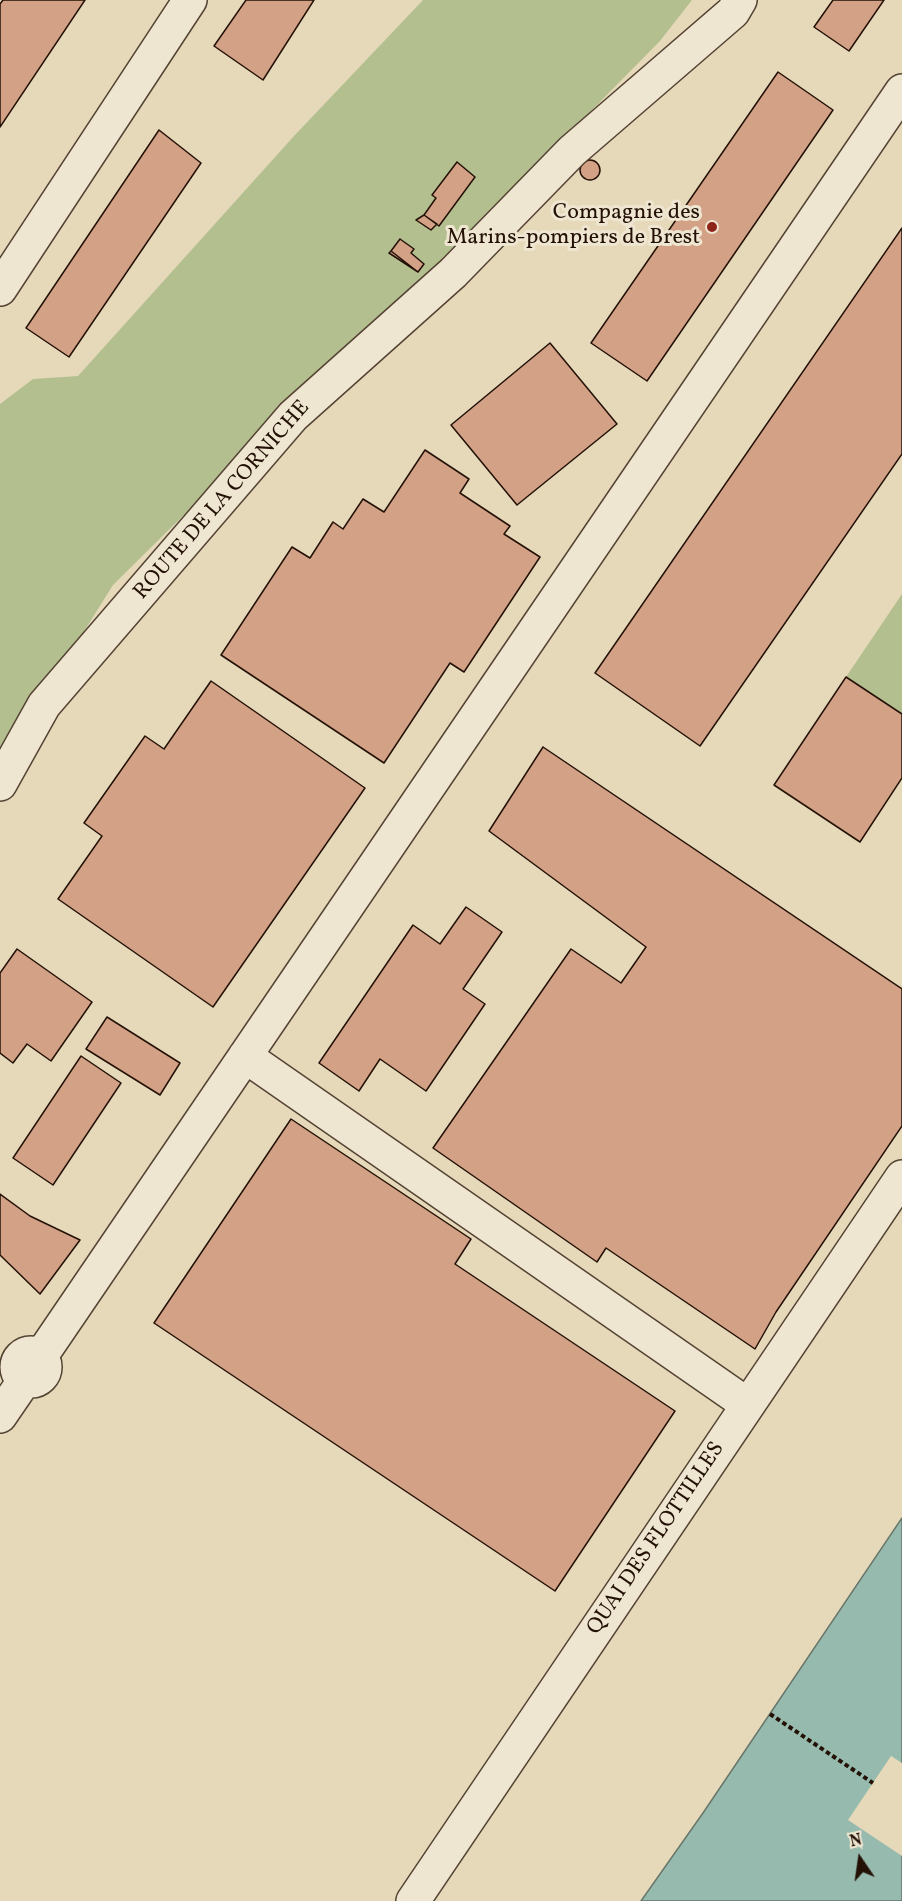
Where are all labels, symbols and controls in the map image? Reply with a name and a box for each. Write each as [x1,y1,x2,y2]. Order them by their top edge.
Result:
place label: Compagnie des Marins-pompiers de Brest [447,201,700,252]
marker: Compagnie des Marins-pompiers de Brest [705,220,719,234]
street label: ROUTE DE LA CORNICHE [129,396,317,606]
street label: QUAI DES FLOTTILLES [583,1437,731,1641]
north arrow [830,1829,890,1889]
text: N [848,1829,864,1853]

